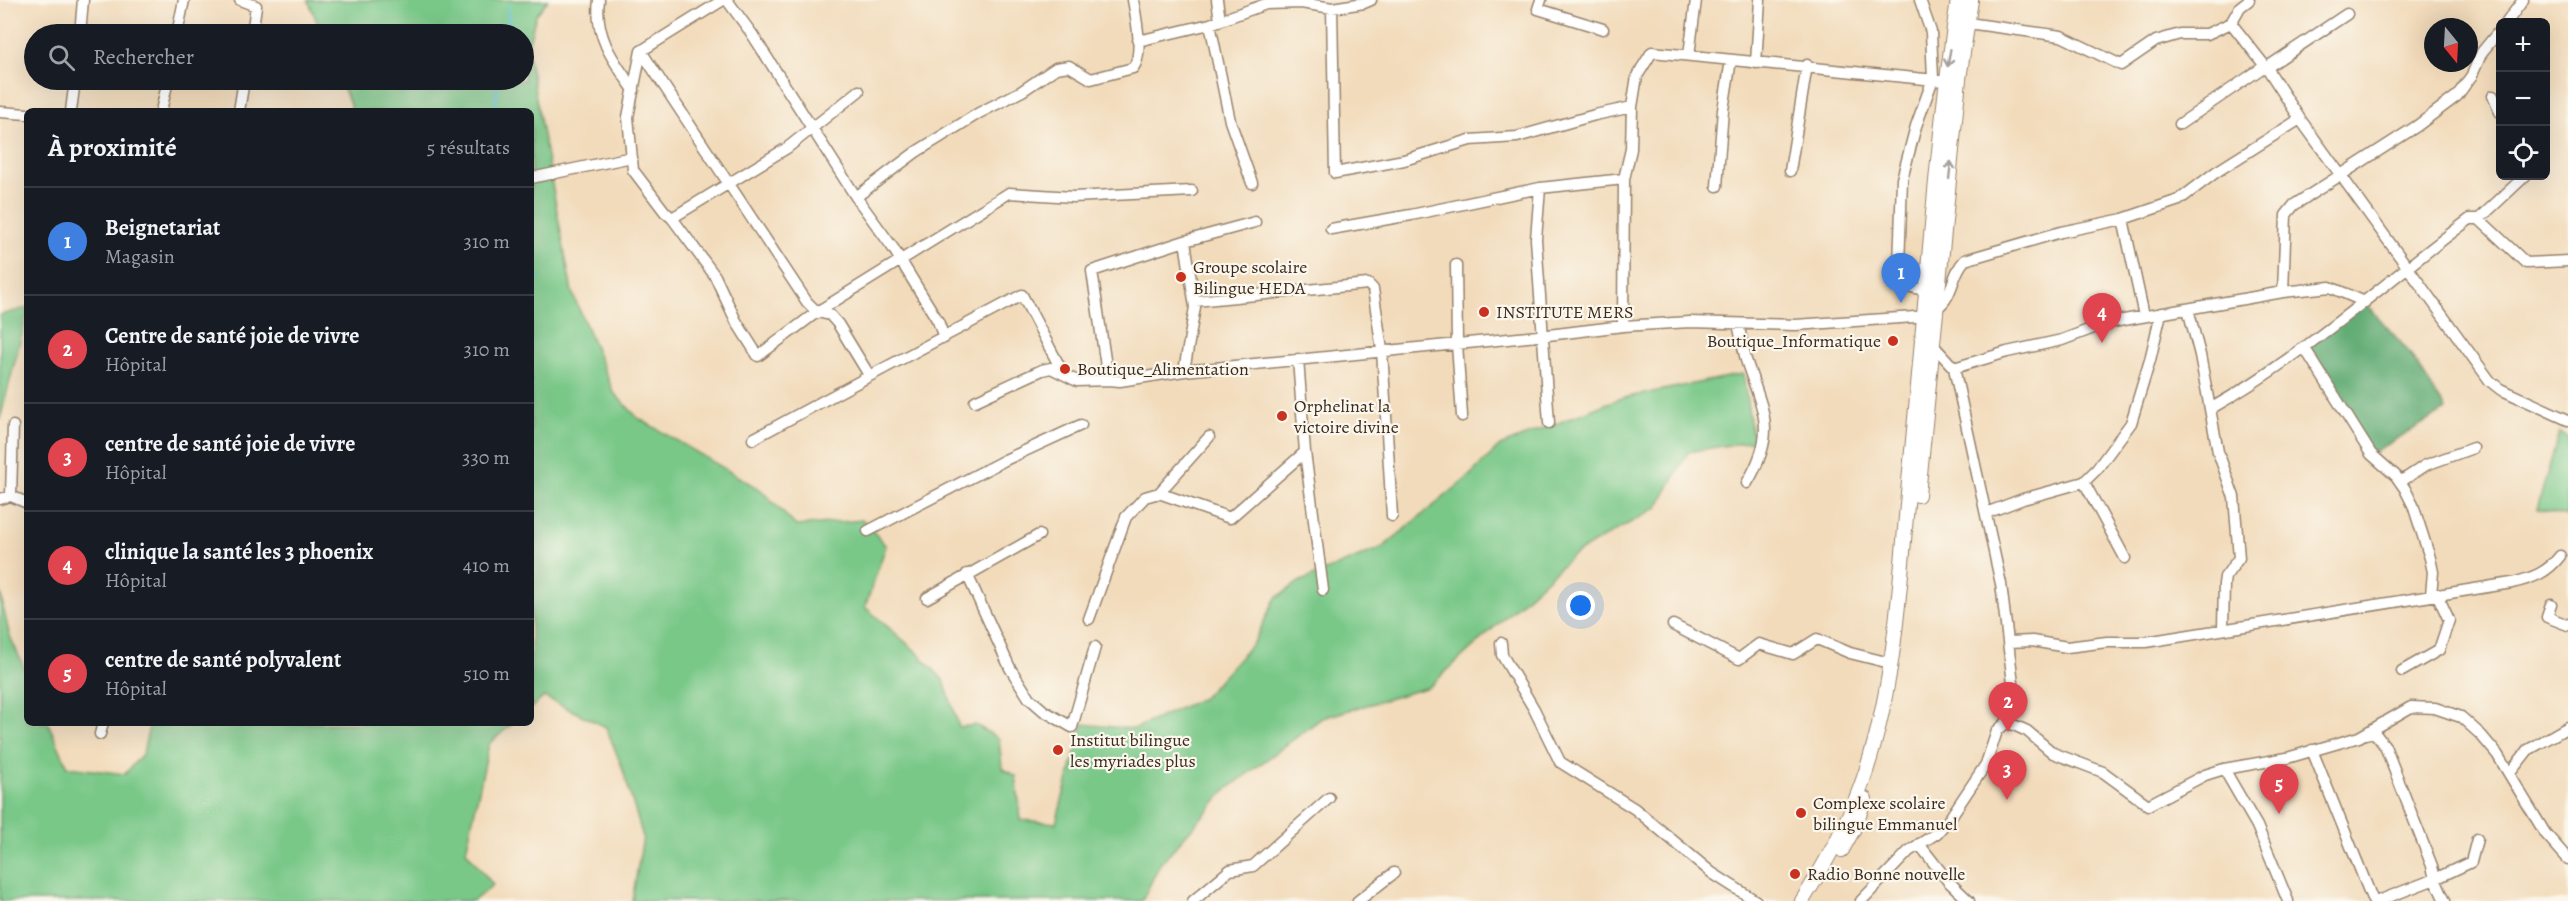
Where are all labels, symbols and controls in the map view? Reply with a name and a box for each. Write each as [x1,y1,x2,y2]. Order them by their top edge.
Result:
north arrow [2424,18,2478,72]
map controls [2496,18,2550,180]
button: + [2496,18,2550,72]
search box [24,24,534,90]
icon: search [45,41,78,74]
text: Rechercher [93,42,194,72]
one-way arrow [1943,47,1954,67]
button: − [2496,72,2550,126]
button: locate [2496,126,2550,180]
text: À proximité [48,130,177,165]
text: 5 résultats [427,134,510,161]
one-way arrow [1944,160,1955,180]
text: Beignetariat [105,213,220,243]
text: 1 [64,228,71,255]
text: 310 m [464,228,510,255]
text: Magasin [105,243,175,270]
pin: 1 [1882,254,1920,303]
place label: Groupe scolaire Bilingue HEDA [1193,255,1307,300]
marker: Groupe scolaire Bilingue HEDA [1174,270,1188,284]
pin: 4 [2082,294,2122,343]
place label: INSTITUTE MERS [1496,300,1633,324]
marker: INSTITUTE MERS [1477,305,1491,319]
text: Centre de santé joie de vivre [105,321,359,351]
place label: Boutique_Informatique [1707,329,1881,353]
marker: Boutique_Informatique [1886,334,1900,348]
text: 2 [63,336,72,363]
text: 310 m [464,336,510,363]
text: Hôpital [105,351,167,378]
place label: Boutique_Alimentation [1077,357,1249,381]
marker: Boutique_Alimentation [1058,362,1072,376]
place label: Orphelinat la victoire divine [1293,394,1399,439]
marker: Orphelinat la victoire divine [1275,409,1289,423]
text: centre de santé joie de vivre [105,429,355,459]
text: 3 [63,444,72,471]
text: 330 m [462,444,510,471]
text: Hôpital [105,459,167,486]
text: clinique la santé les 3 phoenix [105,537,373,567]
text: 4 [63,552,72,579]
text: 410 m [463,552,510,579]
text: Hôpital [105,567,167,594]
your location [1566,591,1595,620]
text: centre de santé polyvalent [105,645,341,675]
text: 5 [63,660,72,687]
text: 510 m [463,660,510,687]
text: Hôpital [105,675,167,702]
pin: 2 [1988,682,2028,732]
place label: Institut bilingue les myriades plus [1070,728,1196,773]
marker: Institut bilingue les myriades plus [1051,743,1065,757]
pin: 3 [1988,750,2026,800]
pin: 5 [2260,764,2298,814]
place label: Complexe scolaire bilingue Emmanuel [1813,791,1958,836]
marker: Complexe scolaire bilingue Emmanuel [1794,806,1808,820]
place label: Radio Bonne nouvelle [1807,862,1965,886]
marker: Radio Bonne nouvelle [1788,867,1802,881]

